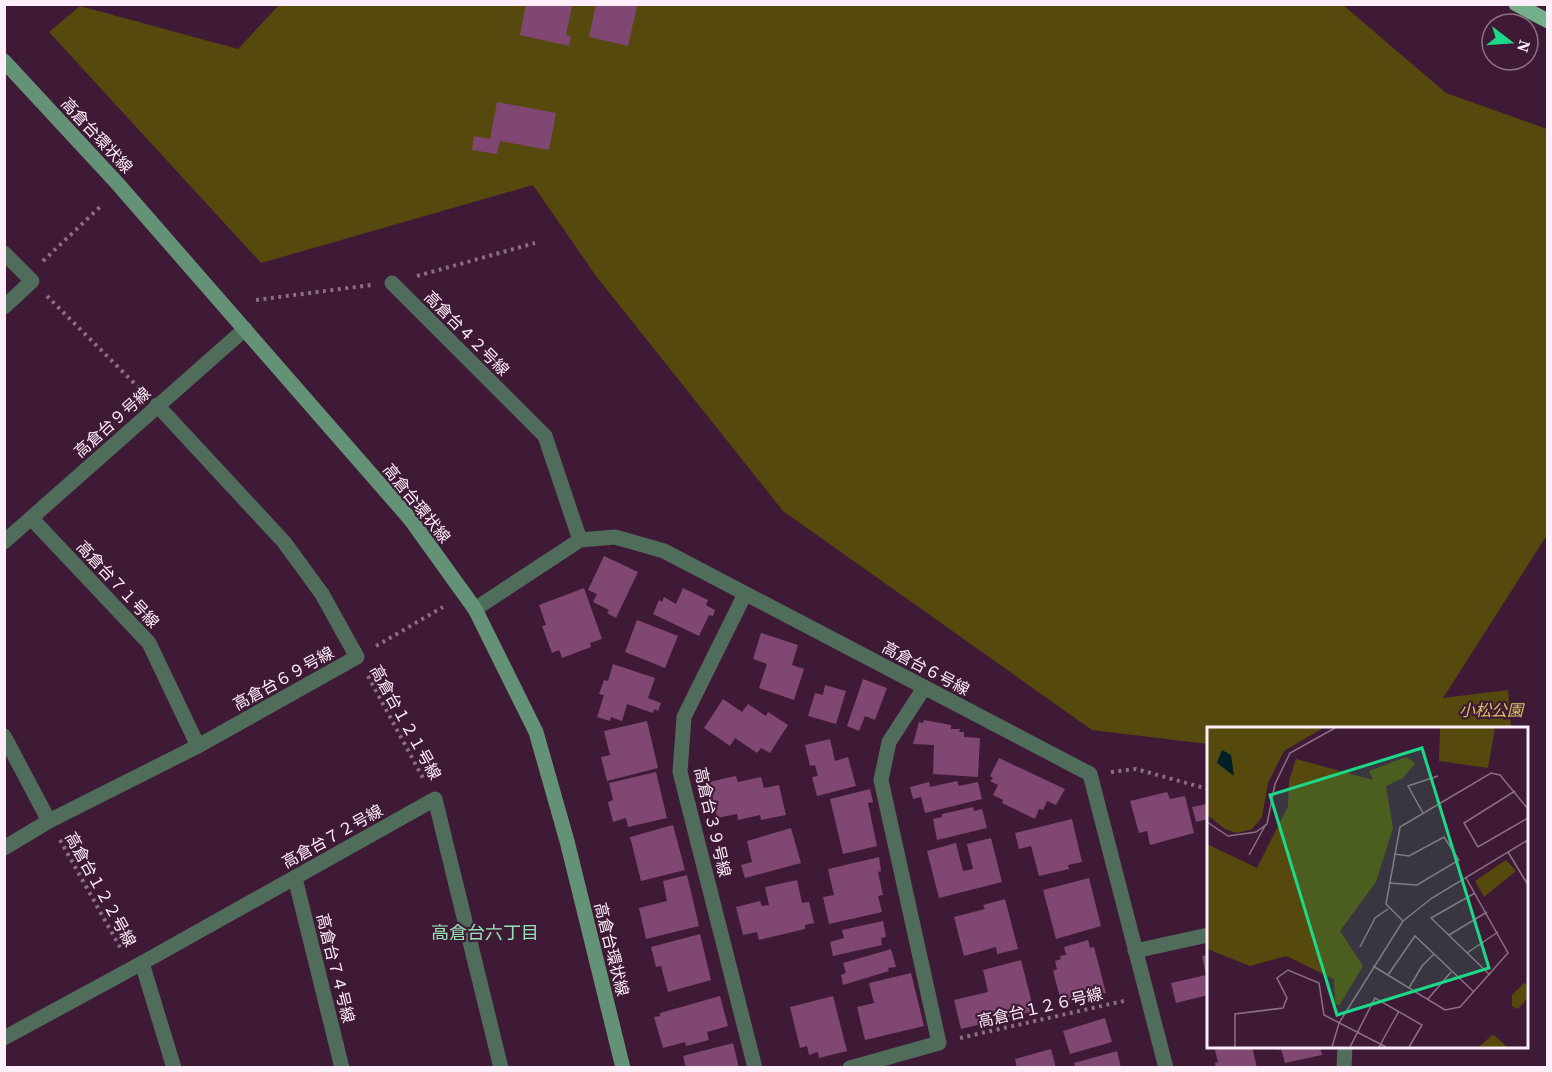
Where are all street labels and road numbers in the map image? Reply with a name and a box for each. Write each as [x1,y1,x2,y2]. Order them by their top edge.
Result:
street label: 高倉台環状線 [56,92,138,178]
street label: 高倉台４２号線 [420,286,514,380]
street label: 高倉台９号線 [69,382,155,462]
street label: 高倉台環状線 [378,459,456,547]
street label: 高倉台７１号線 [72,536,164,632]
street label: 高倉台６号線 [878,636,974,700]
street label: 高倉台６９号線 [229,641,337,715]
street label: 高倉台１２１号線 [365,661,447,783]
street label: 高倉台３９号線 [690,765,736,879]
street label: 高倉台７２号線 [278,799,386,873]
street label: 高倉台１２２号線 [60,828,142,950]
street label: 高倉台環状線 [590,900,634,998]
street label: 高倉台７４号線 [312,911,360,1025]
street label: 高倉台１２６号線 [975,982,1105,1032]

